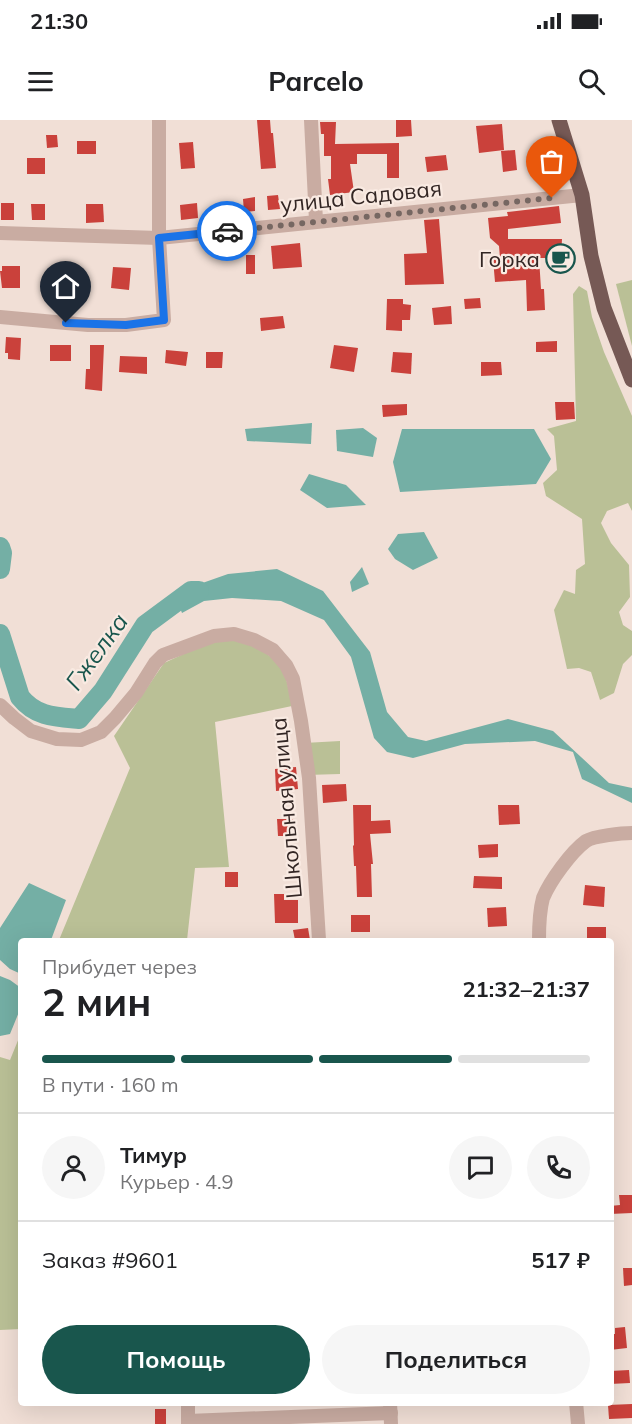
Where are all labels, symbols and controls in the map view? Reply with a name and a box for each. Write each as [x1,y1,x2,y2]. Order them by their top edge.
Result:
text: 21:30 [30,7,88,35]
text: Parcelo [268,64,364,98]
icon: menu [24,65,57,98]
icon: search [575,65,608,98]
pin [526,136,577,198]
icon: bag [535,145,568,178]
street label: улица Садовая [279,174,443,218]
courier [197,201,257,261]
icon: car [211,215,244,248]
cafe icon: Горка [545,243,577,275]
place label: Горка [479,245,540,273]
pin [40,261,91,323]
icon: home [49,270,82,303]
water label: Гжелка [58,607,134,696]
street label: Школьная улица [264,716,308,900]
text: Прибудет через [42,954,197,979]
text: 21:32–21:37 [462,975,590,1003]
text: 2 мин [42,977,151,1026]
text: В пути · 160 m [42,1072,178,1097]
button: person [42,1136,105,1199]
button: chat [449,1136,512,1199]
button: phone [527,1136,590,1199]
text: Тимур [120,1141,187,1169]
text: Курьер · 4.9 [120,1169,234,1194]
text: Заказ #9601 [42,1246,178,1274]
text: 517 ₽ [531,1246,590,1274]
button: Помощь [42,1325,310,1394]
button: Поделиться [322,1325,590,1394]

